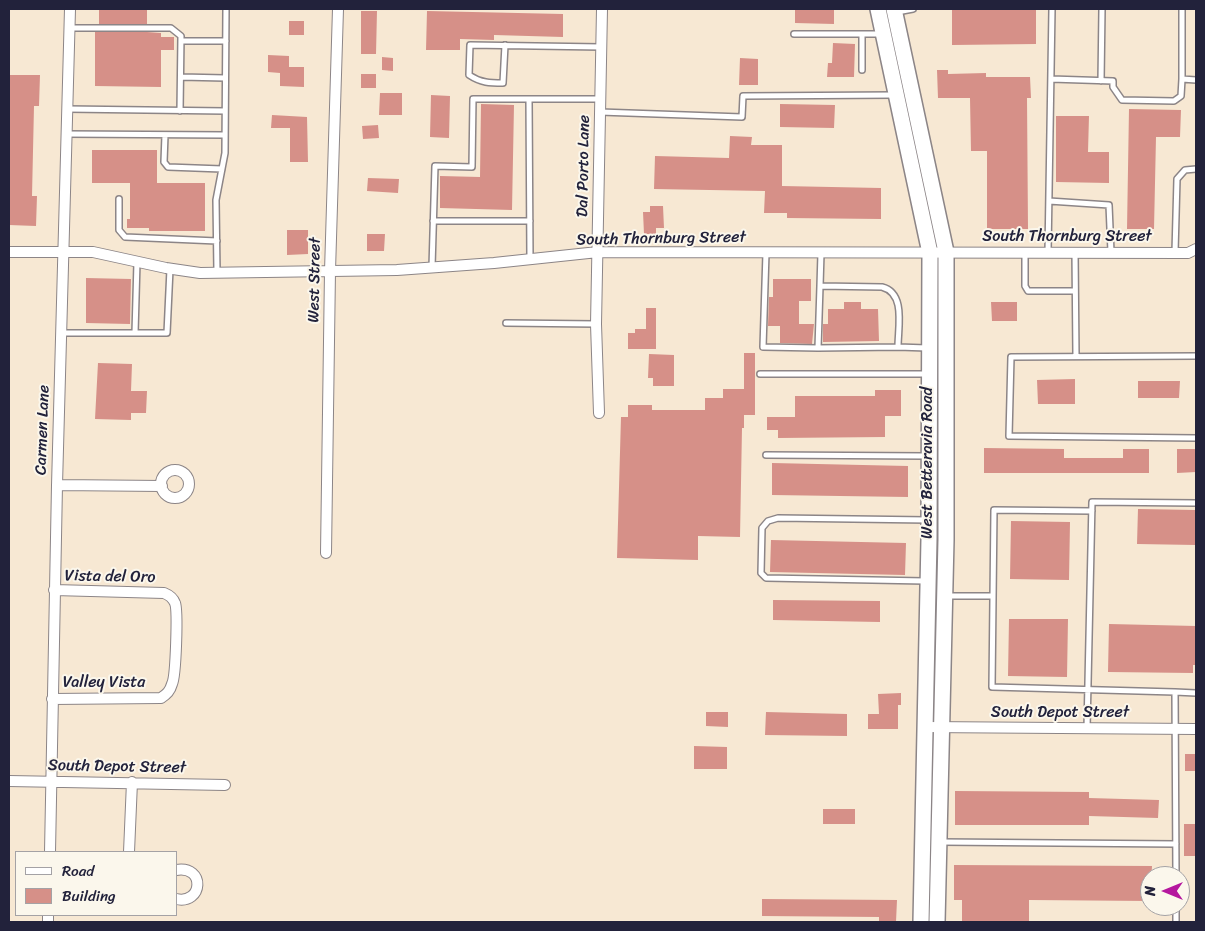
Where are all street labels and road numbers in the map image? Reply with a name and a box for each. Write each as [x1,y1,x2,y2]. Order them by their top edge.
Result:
street label: Dal Porto Lane [574,115,594,217]
street label: South Thornburg Street [982,227,1152,247]
street label: South Thornburg Street [576,228,746,250]
street label: West Street [305,237,325,323]
street label: Carmen Lane [32,385,54,475]
street label: West Betteravia Road [918,387,938,539]
street label: Vista del Oro [64,567,156,587]
street label: Valley Vista [63,673,145,693]
street label: South Depot Street [991,703,1129,723]
street label: South Depot Street [48,756,186,778]

